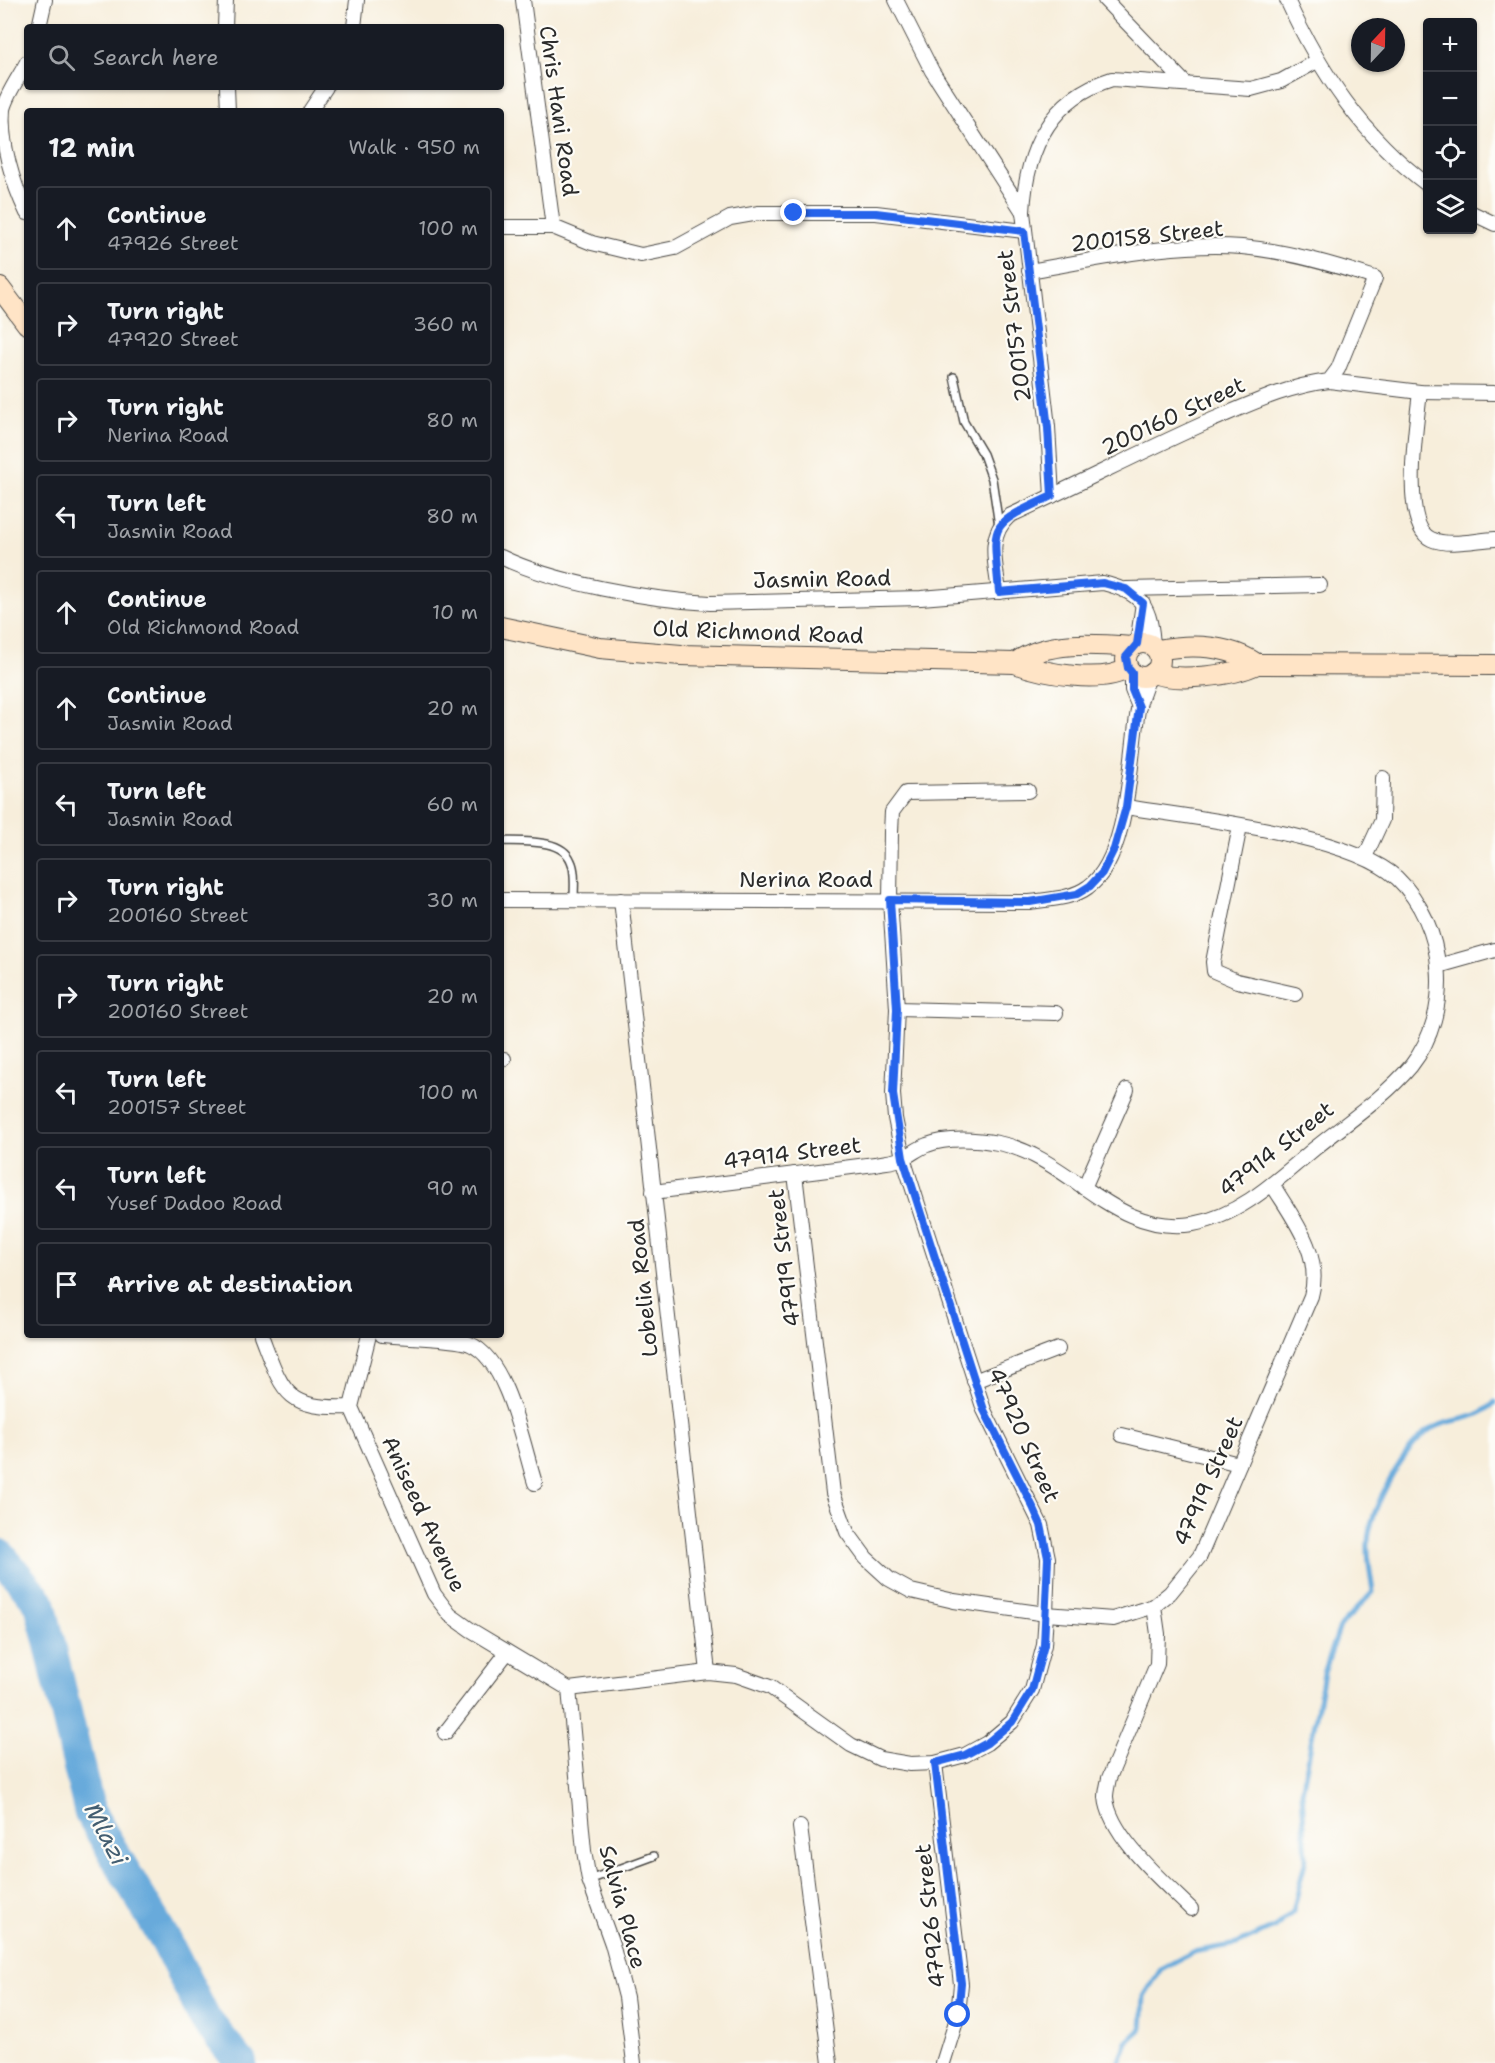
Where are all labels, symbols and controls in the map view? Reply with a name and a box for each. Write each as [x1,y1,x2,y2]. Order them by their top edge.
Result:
north arrow [1351,18,1405,72]
map controls [1423,18,1477,234]
button: + [1423,18,1477,72]
search box [24,24,504,90]
street label: Chris Hani Road [533,24,585,198]
icon: search [45,41,78,74]
text: Search here [93,43,219,72]
button: − [1423,72,1477,126]
button: locate [1423,126,1477,180]
text: 12 min [48,130,135,165]
text: Walk · 950 m [349,134,480,160]
button: layers [1423,180,1477,234]
route end [780,199,806,225]
text: Continue [107,201,207,230]
icon: ahead [50,212,83,245]
street label: 200158 Street [1069,214,1225,258]
text: 100 m [418,215,478,241]
text: 47926 Street [107,230,239,256]
street label: 200157 Street [990,248,1038,404]
text: Turn right [107,297,224,326]
icon: right [50,308,83,341]
text: 360 m [413,311,478,337]
text: 47920 Street [107,326,239,352]
street label: 200160 Street [1096,370,1250,462]
text: Turn right [107,393,224,422]
icon: right [50,404,83,437]
text: 80 m [426,407,478,433]
text: Nerina Road [107,422,229,448]
text: Turn left [107,489,206,518]
icon: left [50,500,83,533]
text: 80 m [426,503,478,529]
text: Jasmin Road [107,518,233,544]
street label: Jasmin Road [753,563,891,595]
text: Continue [107,585,207,614]
icon: ahead [50,596,83,629]
text: 10 m [432,599,478,625]
text: Old Richmond Road [107,614,299,640]
street label: Old Richmond Road [652,614,864,650]
text: Continue [107,681,207,710]
icon: ahead [50,692,83,725]
text: 20 m [427,695,478,721]
text: Jasmin Road [107,710,233,736]
text: Turn left [107,777,206,806]
icon: left [50,788,83,821]
text: 60 m [426,791,478,817]
text: Jasmin Road [107,806,233,832]
street label: Nerina Road [739,865,873,894]
text: Turn right [107,873,224,902]
icon: right [50,884,83,917]
text: 30 m [426,887,478,913]
text: 200160 Street [107,902,248,928]
text: Turn right [107,969,224,998]
icon: right [50,980,83,1013]
text: 20 m [427,983,478,1009]
text: 200160 Street [107,998,248,1024]
text: Turn left [107,1065,206,1094]
icon: left [50,1076,83,1109]
text: 100 m [418,1079,478,1105]
text: 200157 Street [107,1094,247,1120]
street label: 47914 Street [1212,1095,1340,1203]
street label: 47914 Street [721,1130,863,1176]
text: Turn left [107,1161,206,1190]
icon: left [50,1172,83,1205]
text: 90 m [426,1175,478,1201]
street label: 47919 Street [761,1187,807,1329]
text: Yusef Dadoo Road [107,1190,283,1216]
street label: Lobelia Road [621,1217,665,1358]
icon: arrive [50,1268,83,1301]
text: Arrive at destination [107,1270,353,1299]
street label: 47920 Street [981,1363,1067,1507]
street label: 47919 Street [1166,1412,1250,1550]
street label: Aniseed Avenue [375,1431,473,1597]
water label: Mlazi [77,1797,136,1872]
street label: Salvia Place [593,1842,653,1972]
street label: 47926 Street [908,1842,952,1990]
route start [944,2001,970,2027]

